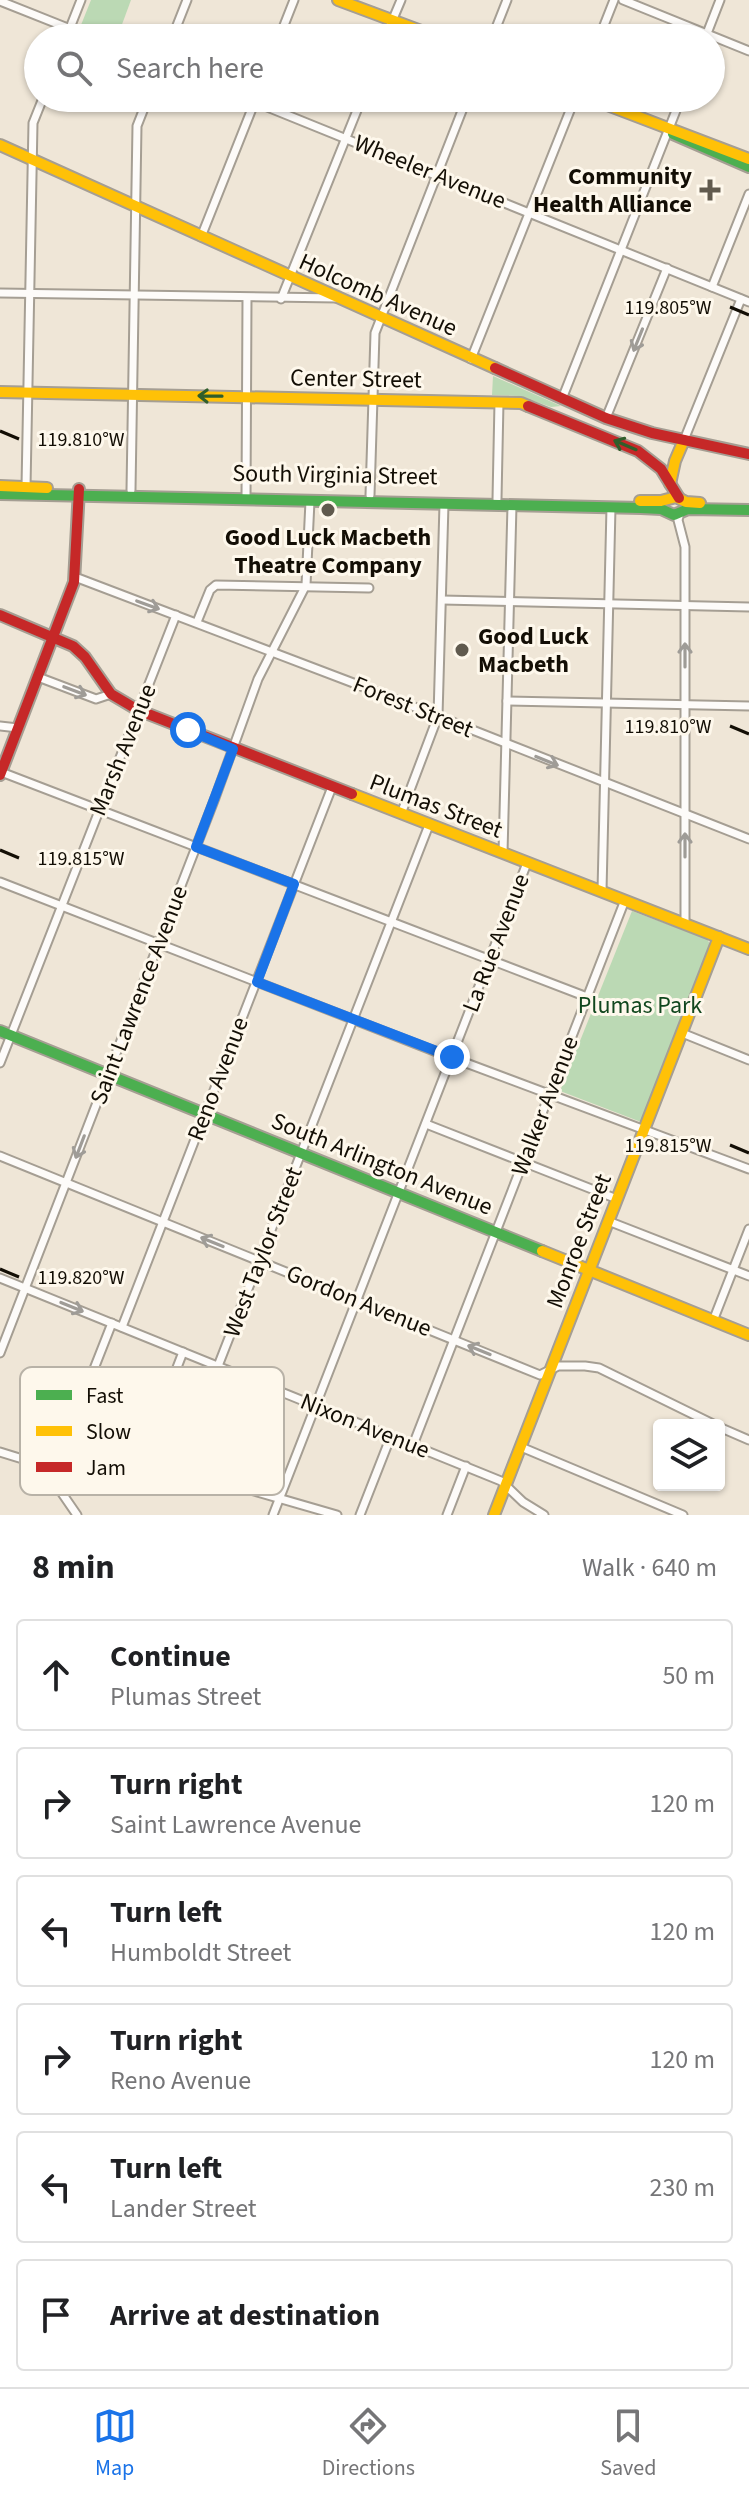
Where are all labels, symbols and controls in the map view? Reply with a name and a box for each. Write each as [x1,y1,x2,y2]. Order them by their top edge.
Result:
search box [24,24,725,112]
icon: search [52,46,96,90]
text: Search here [116,47,264,90]
street label: Wheeler Avenue [349,126,511,218]
place label: Community Health Alliance [533,159,692,222]
marker: Community Health Alliance [699,179,721,201]
street label: Holcomb Avenue [293,244,463,346]
text: 119.805°W [625,294,712,322]
one-way arrow [629,327,644,352]
street label: Center Street [290,360,422,398]
one-way arrow [197,389,224,404]
text: 119.810°W [38,426,125,454]
one-way arrow [613,437,638,452]
street label: South Virginia Street [232,456,438,494]
marker: Good Luck Macbeth Theatre Company [319,501,337,519]
place label: Good Luck Macbeth Theatre Company [225,520,431,583]
one-way arrow [135,599,160,613]
place label: Good Luck Macbeth [478,619,590,682]
marker: Good Luck Macbeth [453,641,471,659]
one-way arrow [677,642,693,669]
street label: Forest Street [347,667,479,747]
street label: Marsh Avenue [81,679,165,821]
one-way arrow [62,685,86,699]
route start [170,712,206,748]
text: 119.810°W [625,713,712,741]
one-way arrow [534,754,559,769]
street label: Plumas Street [364,765,508,847]
one-way arrow [677,832,693,859]
text: 119.815°W [38,845,125,873]
street label: La Rue Avenue [454,869,538,1017]
street label: Saint Lawrence Avenue [81,880,197,1110]
park label: Plumas Park [578,988,702,1023]
street label: Reno Avenue [178,1012,258,1146]
street label: Walker Avenue [502,1031,588,1181]
route end [434,1039,470,1075]
street label: South Arlington Avenue [266,1104,498,1224]
text: 119.815°W [625,1132,712,1160]
one-way arrow [72,1134,86,1159]
street label: West Taylor Street [214,1162,312,1342]
street label: Monroe Street [537,1169,621,1313]
one-way arrow [200,1233,225,1248]
street label: Gordon Avenue [281,1256,437,1346]
text: 119.820°W [38,1264,125,1292]
one-way arrow [59,1301,84,1315]
one-way arrow [467,1342,492,1356]
legend [20,1367,284,1495]
text: Fast [86,1380,124,1412]
street label: Nixon Avenue [295,1384,435,1468]
text: Slow [86,1416,131,1448]
map controls [653,1419,725,1491]
button: layers [653,1419,725,1491]
text: Jam [86,1452,126,1484]
text: 8 min [32,1543,115,1592]
text: Walk · 640 m [582,1549,717,1586]
text: Continue [110,1635,231,1678]
icon: ahead [34,1653,78,1697]
text: 50 m [662,1657,715,1694]
text: Plumas Street [110,1678,261,1715]
text: Turn right [110,1763,242,1806]
icon: right [34,1781,78,1825]
text: 120 m [649,1785,715,1822]
text: Saint Lawrence Avenue [110,1806,361,1843]
text: Turn left [110,1891,222,1934]
icon: left [34,1909,78,1953]
text: 120 m [649,1913,715,1950]
text: Humboldt Street [110,1934,291,1971]
text: Turn right [110,2019,242,2062]
icon: right [34,2037,78,2081]
text: 120 m [649,2041,715,2078]
text: Reno Avenue [110,2062,251,2099]
text: Turn left [110,2147,222,2190]
icon: left [34,2165,78,2209]
text: 230 m [649,2169,715,2206]
text: Lander Street [110,2190,257,2227]
icon: arrive [34,2293,78,2337]
text: Arrive at destination [110,2294,380,2337]
tab: Map [93,2404,137,2484]
tab: Directions [322,2404,415,2484]
tab: Saved [600,2404,656,2484]

